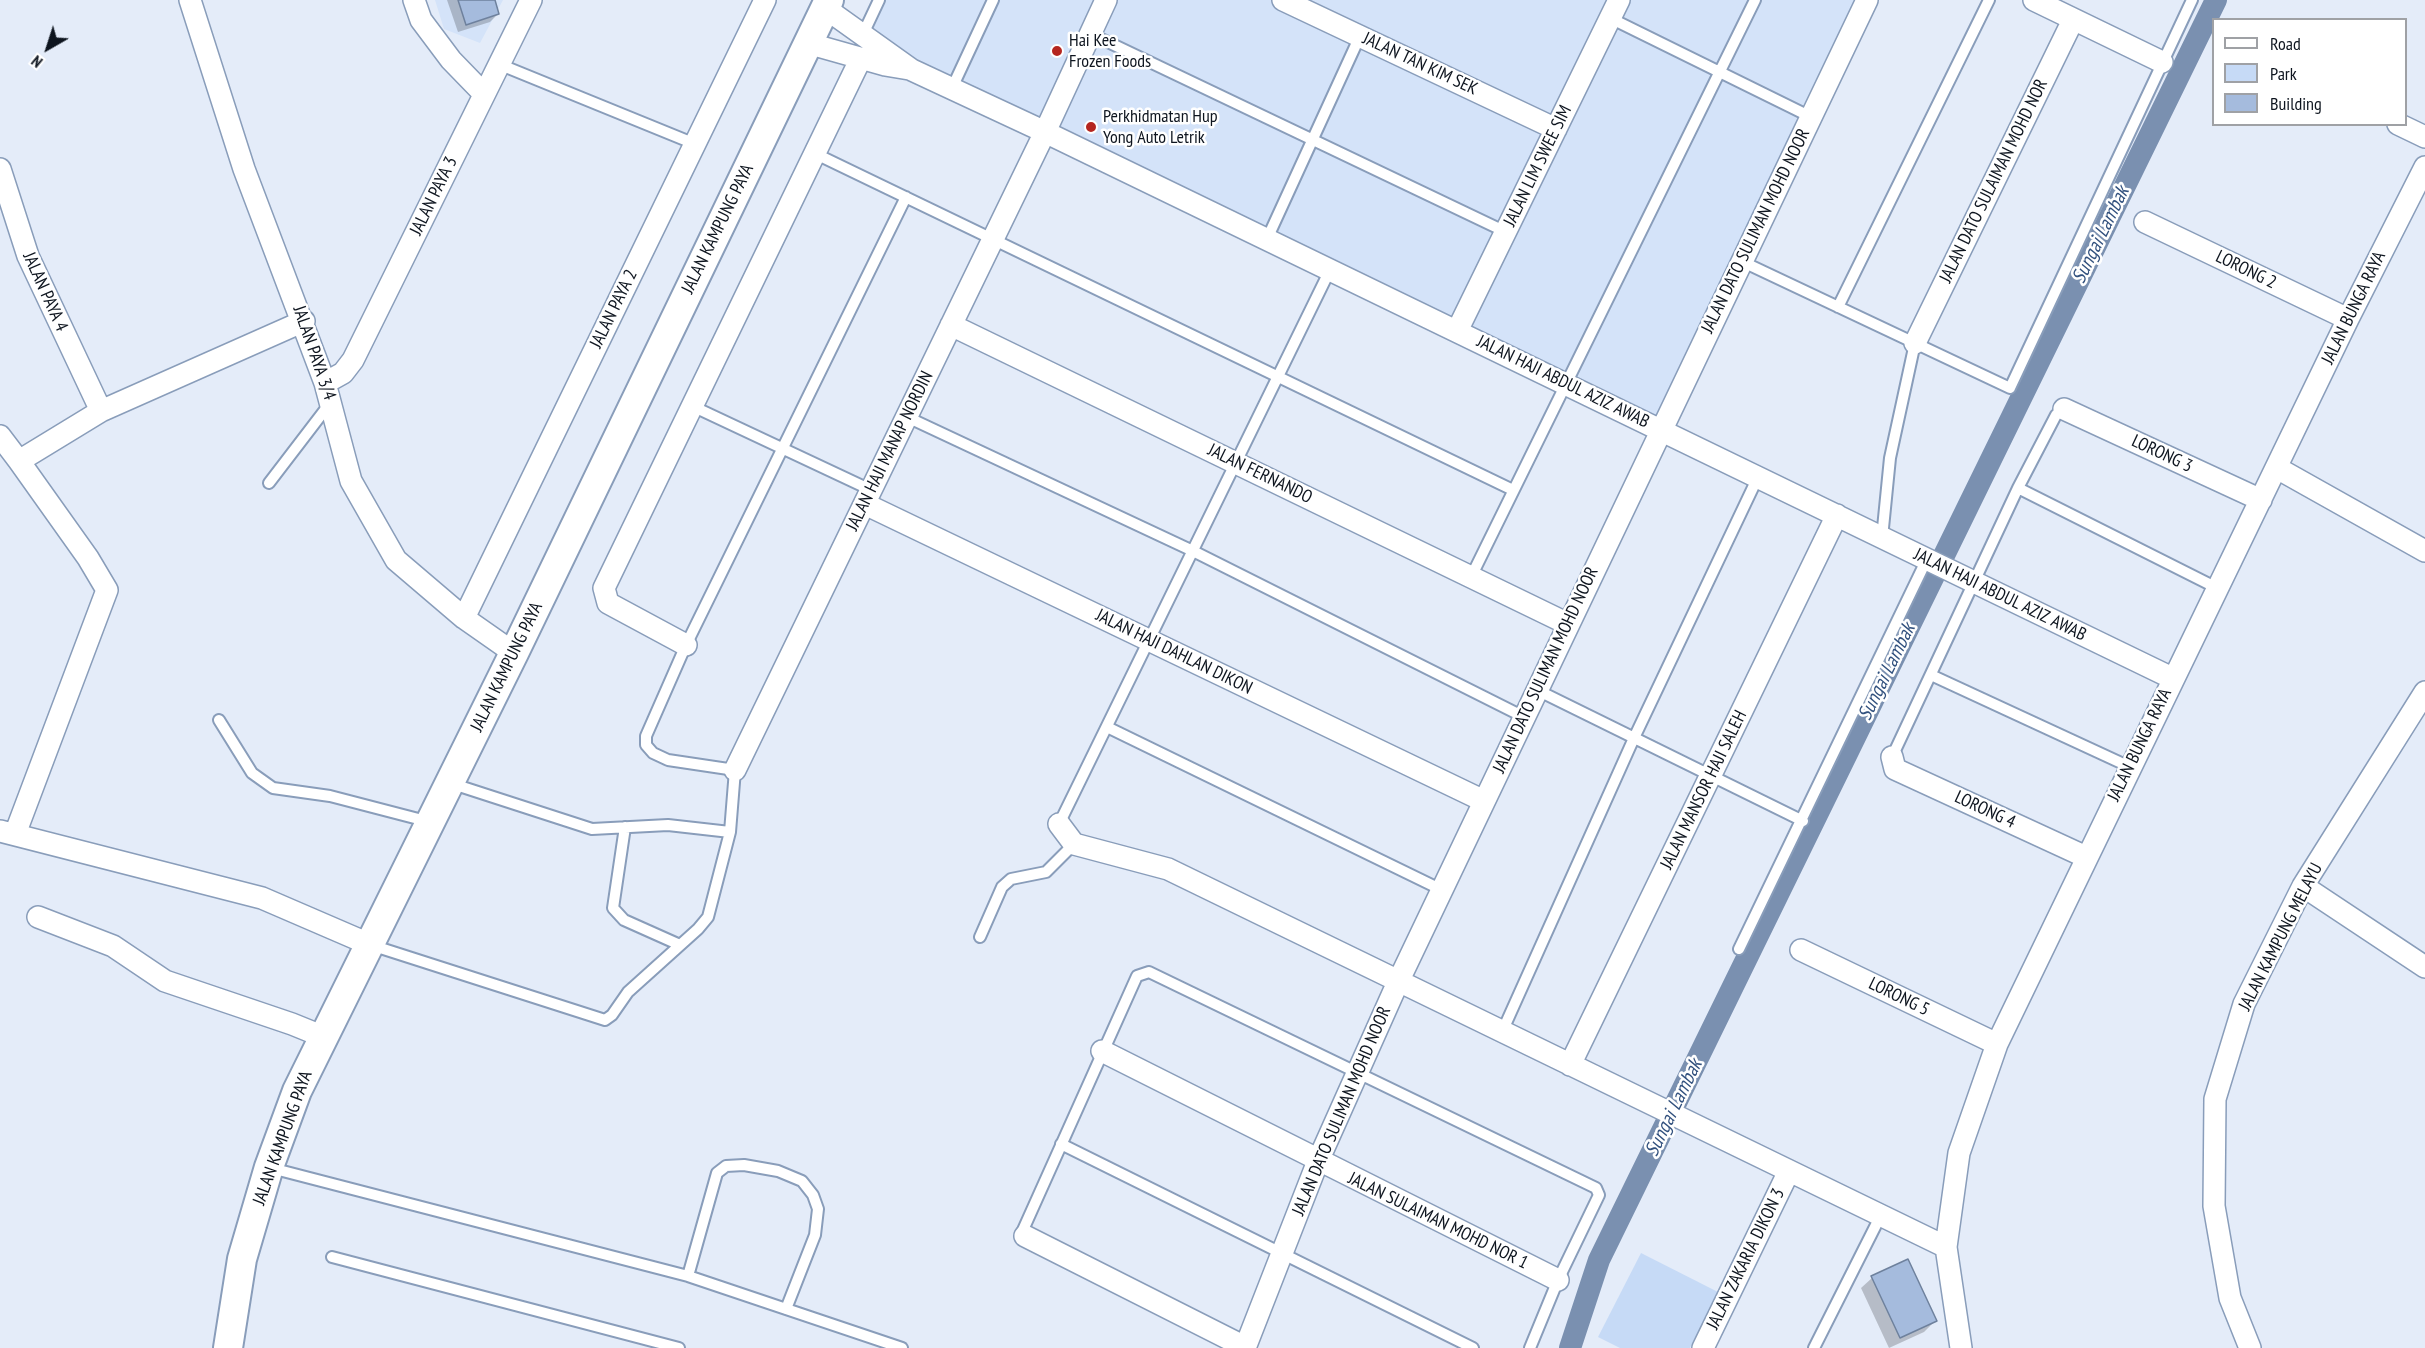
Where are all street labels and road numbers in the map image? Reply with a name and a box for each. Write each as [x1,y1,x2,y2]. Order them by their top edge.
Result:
street label: JALAN TAN KIM SEK [1359,28,1481,100]
street label: JALAN DATO SULAIMAN MOHD NOR [1935,76,2053,286]
street label: JALAN LIM SWEE SIM [1499,102,1577,230]
street label: JALAN DATO SULIMAN MOHD NOOR [1697,125,1815,337]
street label: JALAN PAYA 3 [406,153,462,239]
street label: JALAN KAMPUNG PAYA [677,161,759,297]
street label: LORONG 2 [2212,246,2280,294]
street label: JALAN BUNGA RAYA [2317,248,2391,368]
street label: JALAN PAYA 4 [18,249,72,335]
street label: JALAN PAYA 2 [586,266,642,352]
street label: JALAN PAYA 3/4 [288,303,340,403]
street label: JALAN HAJI ABDUL AZIZ AWAB [1473,331,1653,433]
street label: JALAN HAJI MANAP NORDIN [842,368,938,534]
street label: LORONG 3 [2128,431,2196,477]
street label: JALAN FERNANDO [1204,439,1316,509]
street label: JALAN HAJI ABDUL AZIZ AWAB [1910,544,2090,646]
street label: JALAN DATO SULIMAN MOHD NOOR [1489,564,1603,776]
street label: JALAN KAMPUNG PAYA [466,599,548,735]
street label: JALAN HAJI DAHLAN DIKON [1092,605,1256,699]
street label: JALAN BUNGA RAYA [2103,685,2177,805]
street label: JALAN MANSOR HAJI SALEH [1656,707,1752,873]
street label: LORONG 4 [1951,787,2019,833]
street label: JALAN KAMPUNG MELAYU [2234,860,2328,1014]
street label: LORONG 5 [1865,973,1933,1021]
street label: JALAN DATO SULIMAN MOHD NOOR [1288,1003,1396,1219]
street label: JALAN KAMPUNG PAYA [249,1068,317,1208]
street label: JALAN SULAIMAN MOHD NOR 1 [1344,1168,1532,1274]
street label: JALAN ZAKARIA DIKON 3 [1702,1185,1790,1333]

